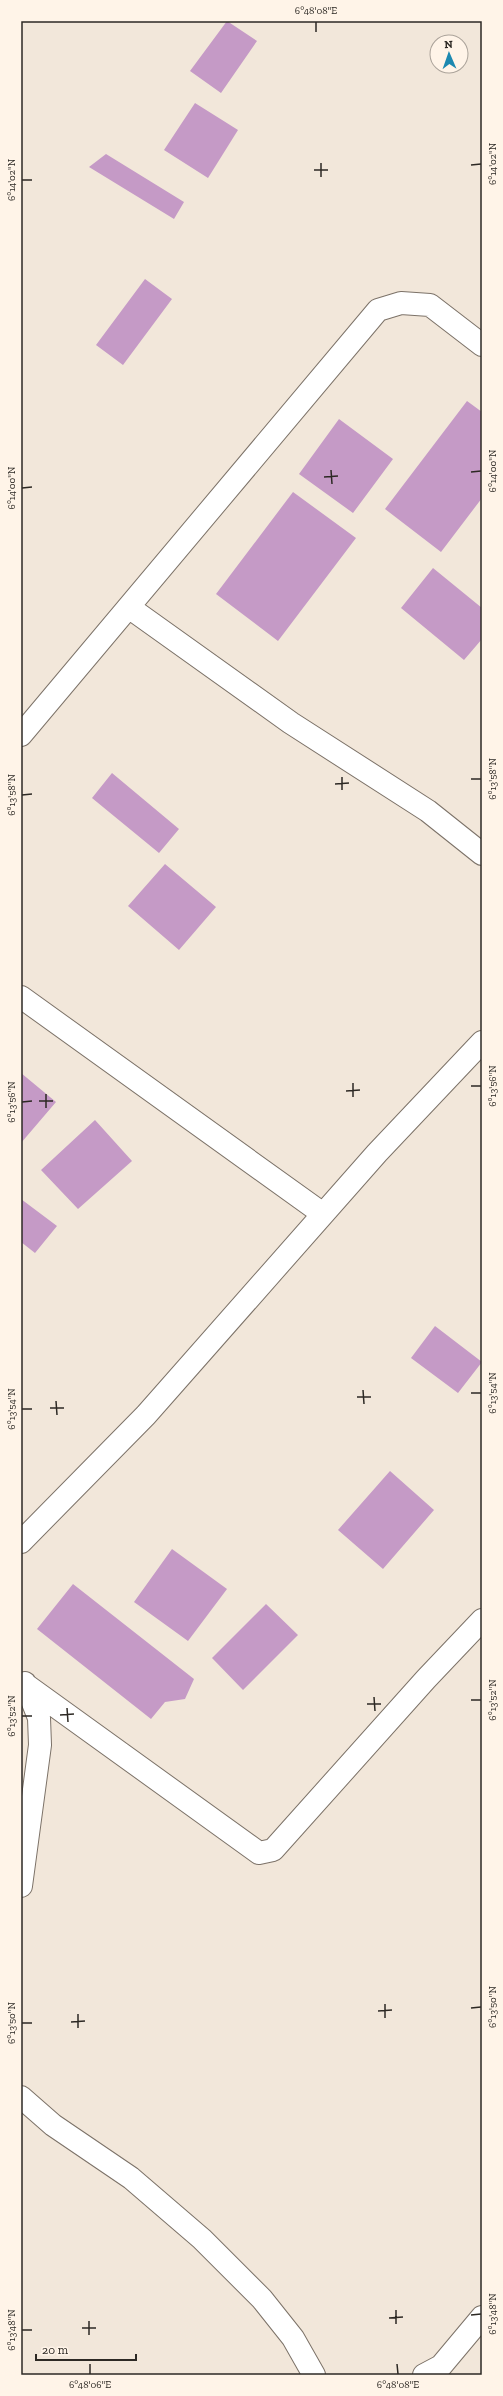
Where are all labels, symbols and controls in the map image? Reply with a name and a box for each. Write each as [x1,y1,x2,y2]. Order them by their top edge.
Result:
text: 6°48'08"E [295,5,337,17]
north arrow [429,34,469,74]
text: N [444,38,454,51]
text: 6°14'02"N [487,142,499,185]
text: 6°14'02"N [6,158,18,201]
text: 6°14'00"N [487,449,499,492]
text: 6°14'00"N [6,466,18,509]
text: 6°13'58"N [487,758,499,800]
text: 6°13'58"N [6,774,18,816]
text: 6°13'56"N [487,1065,499,1107]
text: 6°13'56"N [6,1081,18,1123]
text: 6°13'54"N [487,1372,499,1414]
text: 6°13'54"N [6,1388,18,1430]
text: 6°13'52"N [487,1679,499,1721]
text: 6°13'52"N [6,1695,18,1737]
text: 6°13'50"N [487,1985,499,2028]
text: 6°13'50"N [6,2001,18,2044]
text: 6°13'48"N [487,2293,499,2335]
text: 6°13'48"N [6,2309,18,2351]
scale bar [36,2336,136,2362]
text: 20 m [42,2343,69,2357]
text: 6°48'06"E [69,2379,111,2391]
text: 6°48'08"E [377,2379,419,2391]

